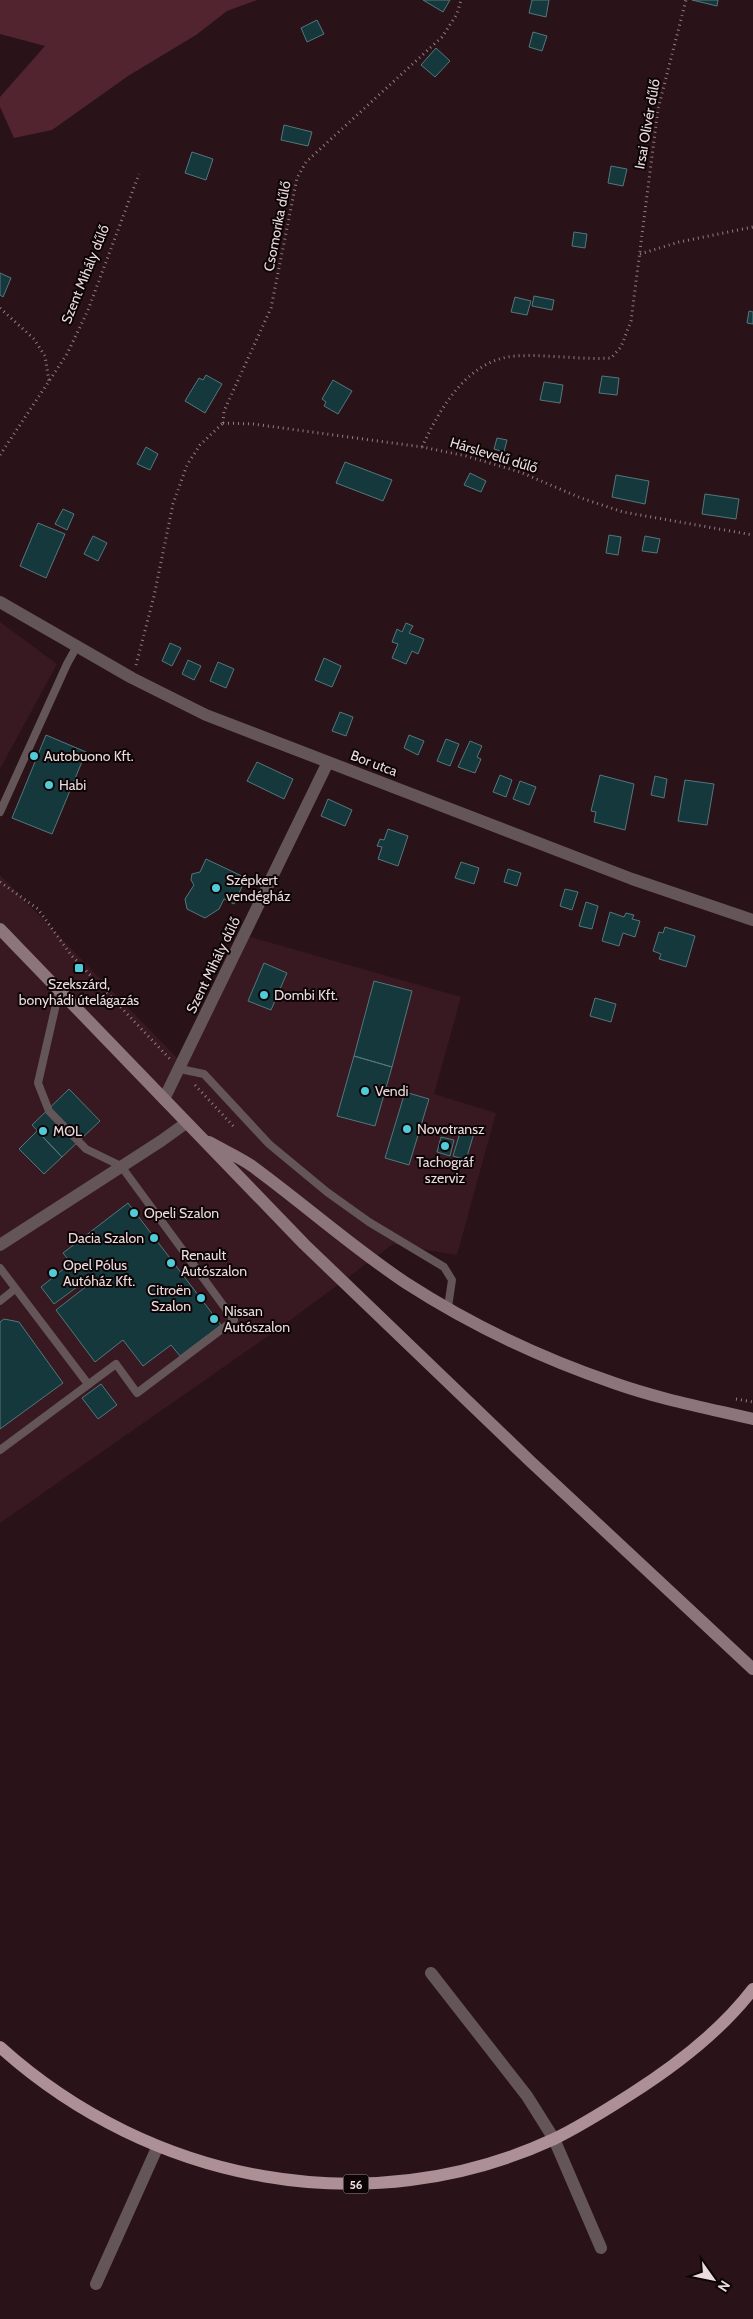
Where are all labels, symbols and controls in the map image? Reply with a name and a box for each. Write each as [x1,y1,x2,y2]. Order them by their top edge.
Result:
street label: Irsai Olivér dűlő [630,77,664,170]
street label: Csomorika dűlő [259,179,295,273]
street label: Szent Mihály dűlő [57,222,113,326]
street label: Hárslevelű dűlő [448,433,540,477]
street label: Bor utca [348,746,400,780]
place label: Autobuono Kft. [44,747,134,765]
marker: Autobuono Kft. [28,750,40,762]
place label: Habi [59,776,86,794]
marker: Habi [43,779,55,791]
place label: Szépkert vendégház [226,871,291,905]
marker: Szépkert vendégház [210,882,222,894]
street label: Szent Mihály dűlő [182,913,244,1016]
marker: Szekszárd, bonyhádi útelágazás [73,962,85,974]
place label: Szekszárd, bonyhádi útelágazás [19,975,139,1009]
place label: Dombi Kft. [274,986,338,1004]
marker: Dombi Kft. [258,989,270,1001]
place label: Vendi [375,1082,408,1100]
marker: Vendi [359,1085,371,1097]
place label: Novotransz [417,1120,485,1138]
place label: MOL [53,1122,82,1140]
marker: Novotransz [401,1123,413,1135]
marker: MOL [37,1125,49,1137]
marker: Tachográf szerviz [439,1140,451,1152]
place label: Tachográf szerviz [416,1153,474,1187]
place label: Opeli Szalon [144,1204,219,1222]
marker: Opeli Szalon [128,1207,140,1219]
place label: Dacia Szalon [68,1229,144,1247]
marker: Dacia Szalon [148,1232,160,1244]
place label: Renault Autószalon [181,1246,247,1280]
place label: Opel Pólus Autóház Kft. [63,1256,135,1290]
marker: Renault Autószalon [165,1257,177,1269]
marker: Opel Pólus Autóház Kft. [47,1267,59,1279]
place label: Citroën Szalon [147,1281,191,1315]
marker: Citroën Szalon [195,1292,207,1304]
place label: Nissan Autószalon [224,1302,290,1336]
marker: Nissan Autószalon [208,1313,220,1325]
road number: 56 [344,2174,368,2194]
north arrow [688,2254,738,2304]
text: N [714,2277,734,2295]

